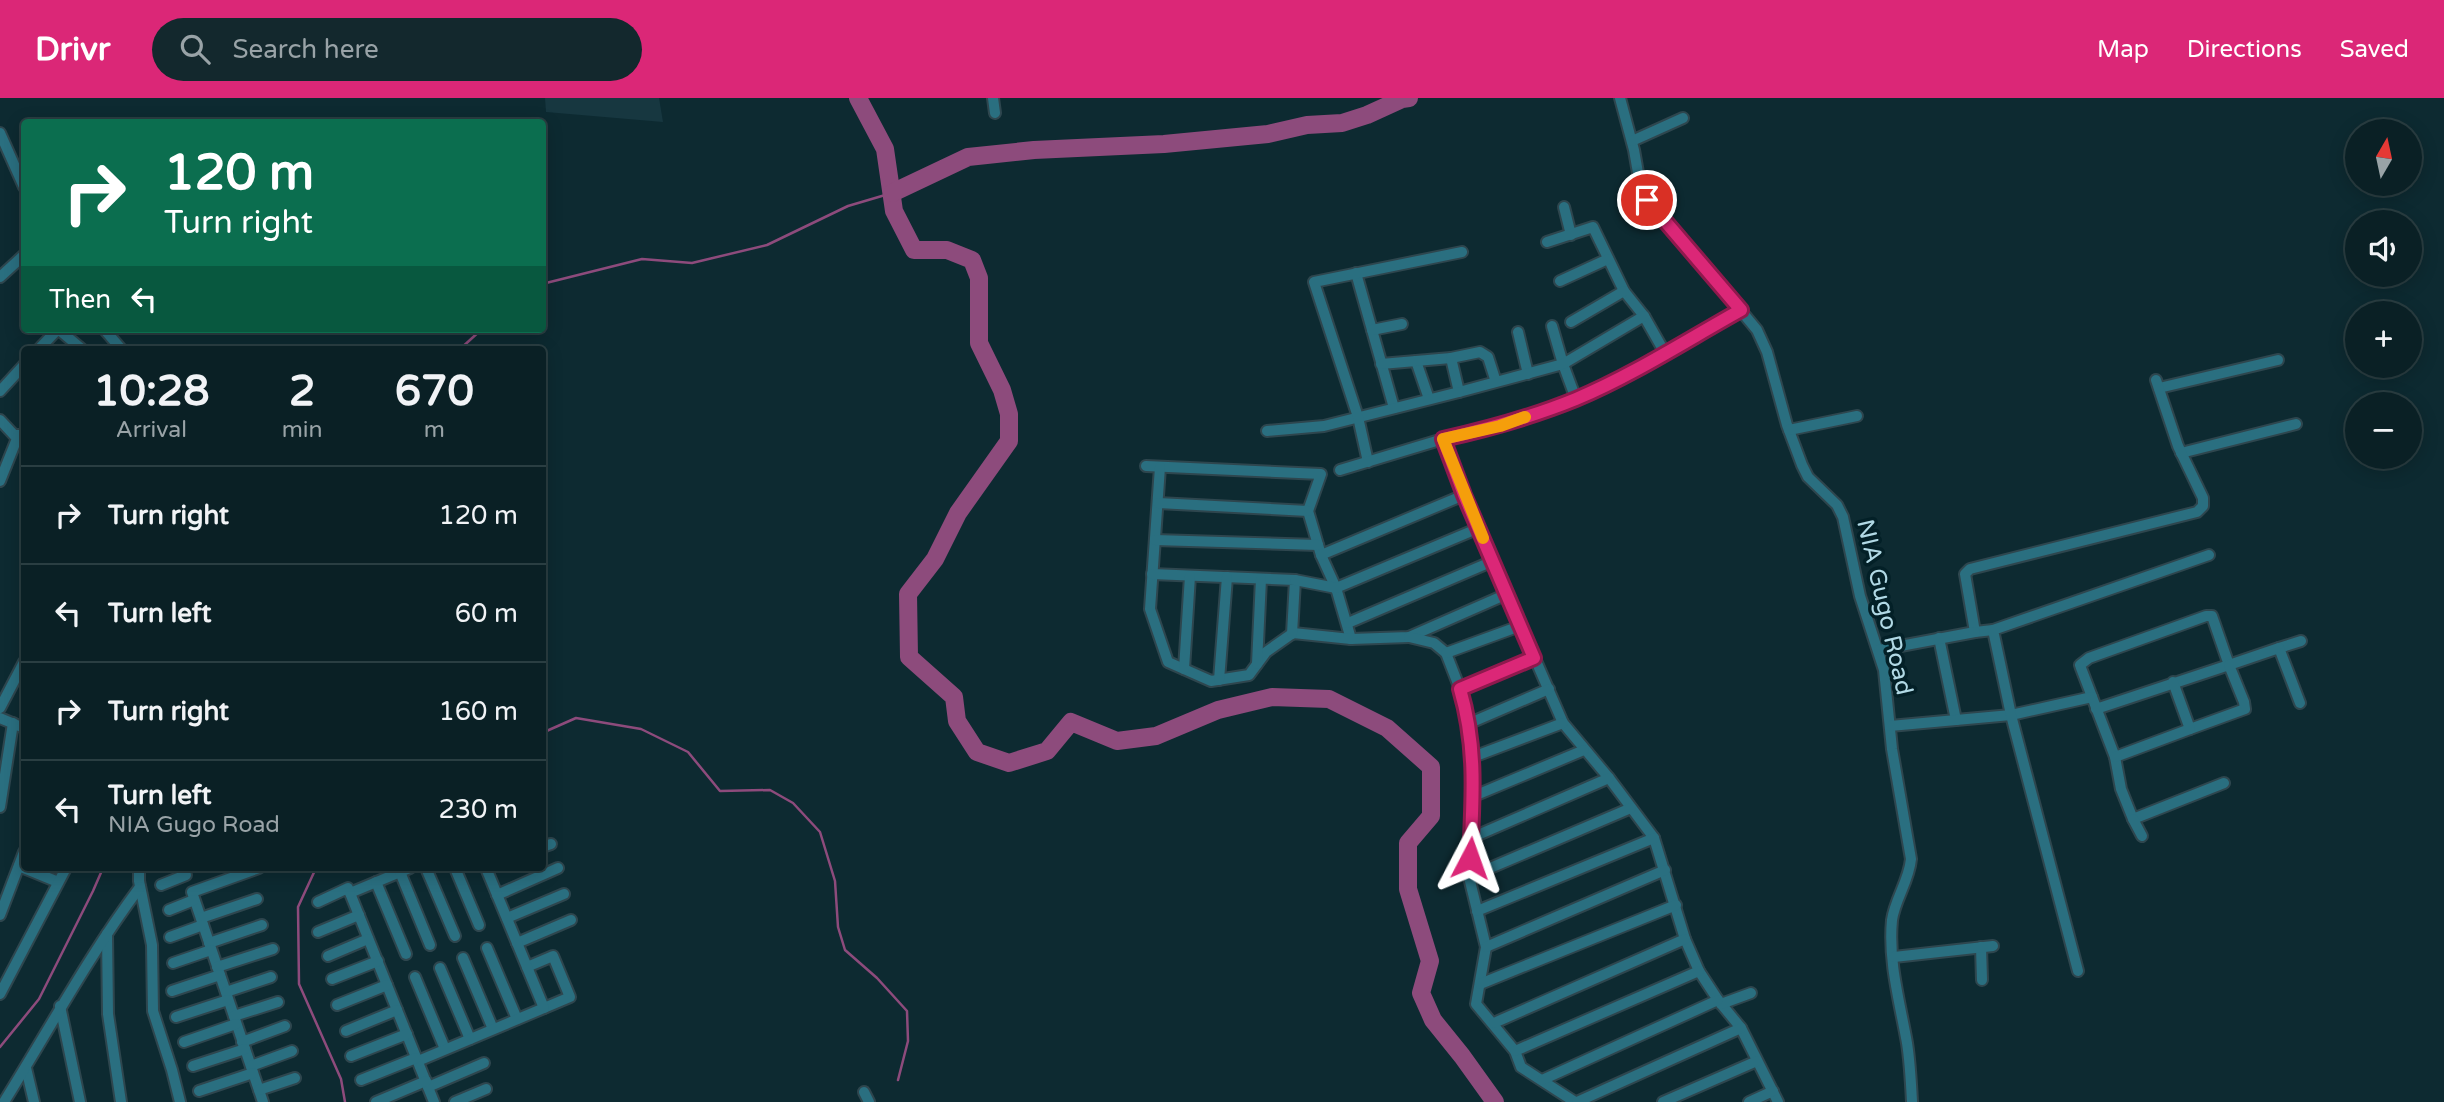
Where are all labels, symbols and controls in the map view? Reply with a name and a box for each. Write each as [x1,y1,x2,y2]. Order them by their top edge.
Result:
search box [152,18,642,81]
text: Drivr [35,30,110,69]
icon: search [176,30,214,68]
text: Search here [232,34,379,65]
text: Map [2097,35,2149,64]
text: Directions [2187,35,2302,64]
text: Saved [2340,35,2409,64]
north arrow [2345,119,2422,196]
map controls [2345,119,2422,469]
text: 120 m [164,144,314,203]
icon: right [49,147,140,238]
pin [1617,170,1677,230]
icon: arrive [1628,181,1666,219]
text: Turn right [164,204,313,242]
button: sound [2345,210,2422,287]
icon: left [125,280,163,318]
text: Then [49,284,111,315]
button: + [2345,301,2422,378]
text: 10:28 [93,366,210,417]
text: 2 [289,366,315,417]
text: 670 [395,366,474,417]
button: − [2345,392,2422,469]
text: Arrival [116,416,187,444]
text: min [282,416,323,444]
text: m [424,416,445,444]
icon: right [49,496,87,534]
text: Turn right [108,500,229,531]
text: 120 m [438,500,518,531]
street label: NIA Gugo Road [1850,516,1919,698]
icon: left [49,594,87,632]
text: Turn left [108,598,211,629]
text: 60 m [455,598,518,629]
icon: right [49,692,87,730]
text: Turn right [108,696,229,727]
text: 160 m [438,696,518,727]
text: Turn left [108,780,211,811]
icon: left [49,790,87,828]
text: 230 m [438,794,518,825]
text: NIA Gugo Road [108,811,280,839]
position arrow [1433,821,1507,895]

